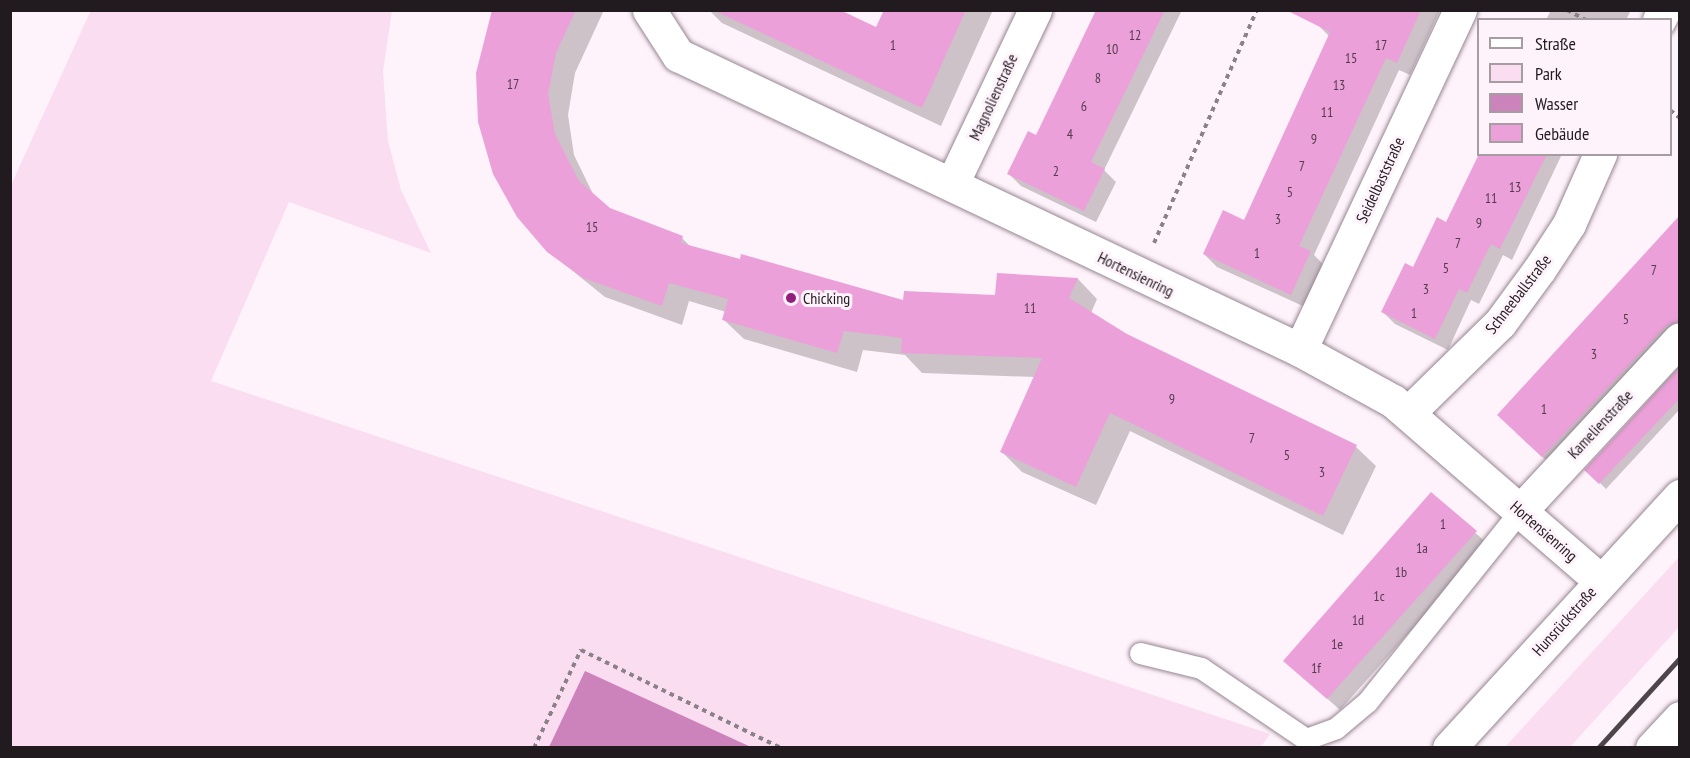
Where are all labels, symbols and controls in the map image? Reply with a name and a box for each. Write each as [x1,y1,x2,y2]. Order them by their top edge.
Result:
legend [1477,18,1672,156]
house number: 12 [1129,27,1141,43]
text: Straße [1535,32,1576,55]
house number: 1 [890,37,896,53]
house number: 17 [1375,37,1387,53]
house number: 10 [1106,41,1118,57]
house number: 15 [1345,50,1357,66]
street label: Magnolienstraße [965,51,1021,143]
text: Park [1535,62,1562,85]
house number: 8 [1095,70,1101,86]
house number: 17 [507,76,519,92]
house number: 13 [1333,77,1345,93]
text: Wasser [1535,92,1578,115]
house number: 6 [1081,98,1087,114]
house number: 11 [1321,104,1333,120]
text: Gebäude [1535,122,1589,145]
house number: 4 [1067,126,1073,142]
house number: 9 [1311,131,1317,147]
street label: Seidelbaststraße [1352,134,1408,226]
house number: 7 [1299,158,1305,174]
house number: 2 [1053,163,1059,179]
house number: 13 [1509,179,1521,195]
house number: 5 [1287,184,1293,200]
house number: 11 [1485,190,1497,206]
house number: 3 [1275,211,1281,227]
house number: 9 [1476,215,1482,231]
house number: 15 [586,219,598,235]
house number: 7 [1455,235,1461,251]
house number: 1 [1254,245,1260,261]
street label: Hortensienring [1095,247,1177,301]
street label: Schneeballstraße [1481,250,1555,338]
house number: 5 [1443,260,1449,276]
house number: 7 [1651,262,1657,278]
house number: 3 [1423,281,1429,297]
place label: Chicking [803,288,850,308]
marker: Chicking [784,291,798,305]
house number: 11 [1024,300,1036,316]
house number: 1 [1411,305,1417,321]
house number: 5 [1623,311,1629,327]
house number: 3 [1591,346,1597,362]
street label: Kamelienstraße [1563,386,1637,462]
house number: 9 [1169,391,1175,407]
house number: 1 [1541,401,1547,417]
house number: 7 [1249,430,1255,446]
house number: 5 [1284,447,1290,463]
house number: 3 [1319,464,1325,480]
street label: Hortensienring [1507,497,1581,565]
house number: 1 [1440,516,1446,532]
house number: 1a [1416,540,1428,556]
house number: 1b [1395,564,1407,580]
street label: Hunsrückstraße [1528,583,1600,659]
house number: 1c [1373,588,1385,604]
house number: 1d [1352,612,1364,628]
house number: 1e [1331,636,1343,652]
house number: 1f [1311,660,1321,676]

